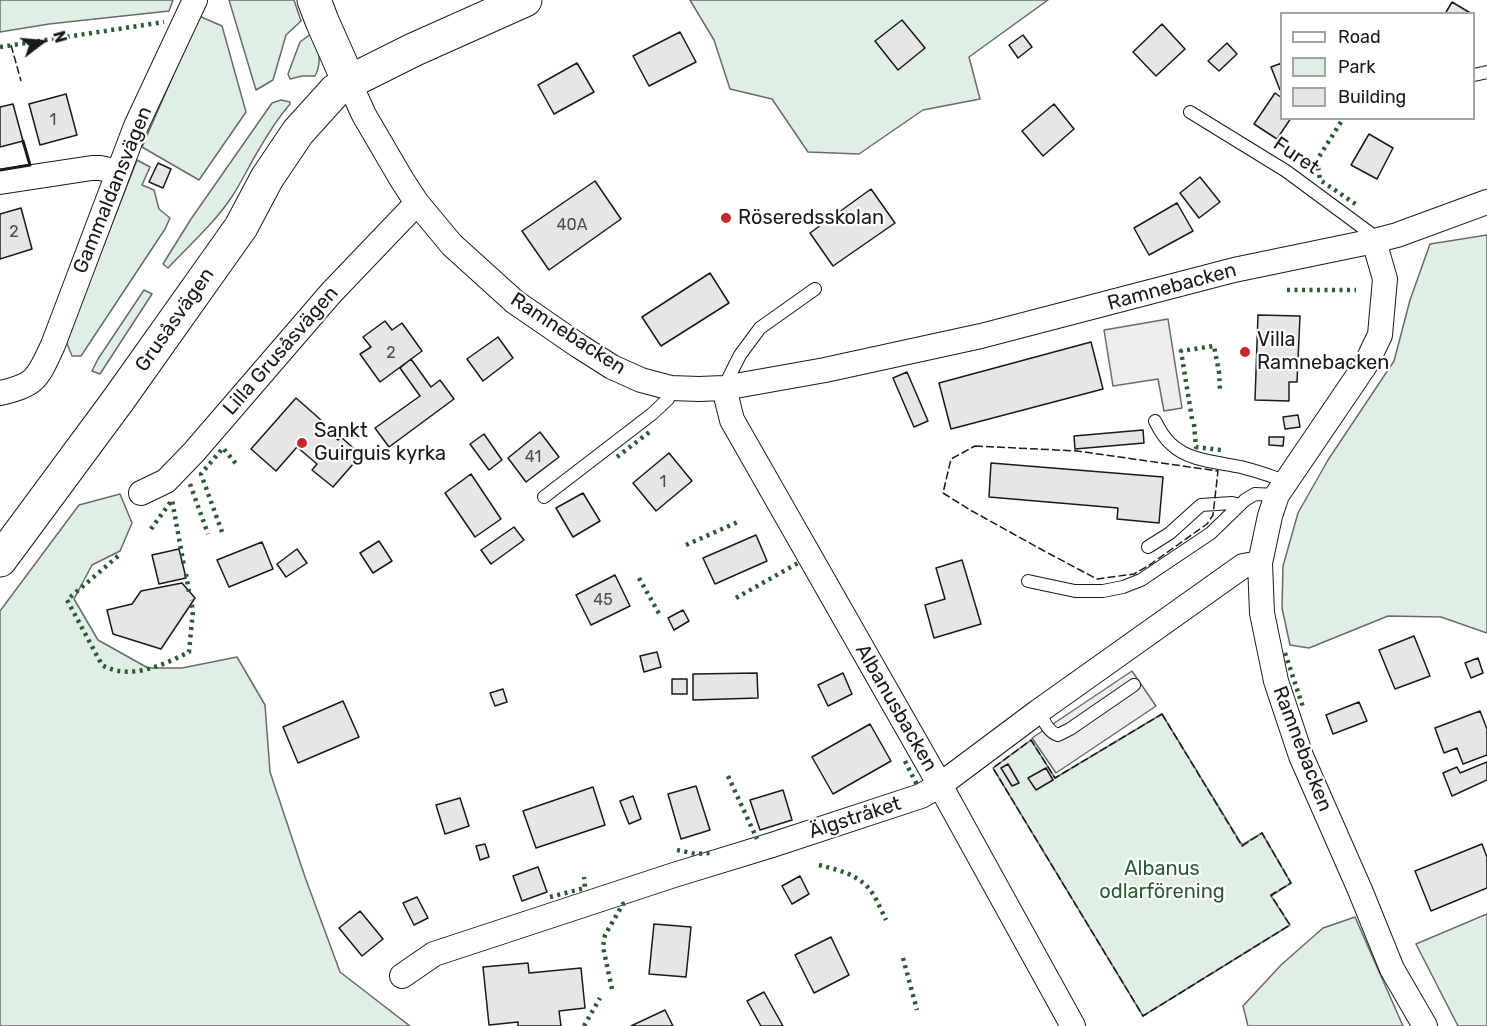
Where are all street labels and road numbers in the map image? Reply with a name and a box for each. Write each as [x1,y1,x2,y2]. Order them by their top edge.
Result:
street label: Gammaldansvägen [69,103,157,277]
street label: Furet [1269,132,1323,180]
street label: Ramnebacken [1105,258,1239,316]
street label: Grusåsvägen [130,263,220,377]
street label: Lilla Grusåsvägen [218,282,344,420]
street label: Ramnebacken [506,288,630,380]
street label: Albanusbacken [850,640,942,776]
street label: Ramnebacken [1267,683,1337,815]
street label: Älgstråket [806,792,904,844]

